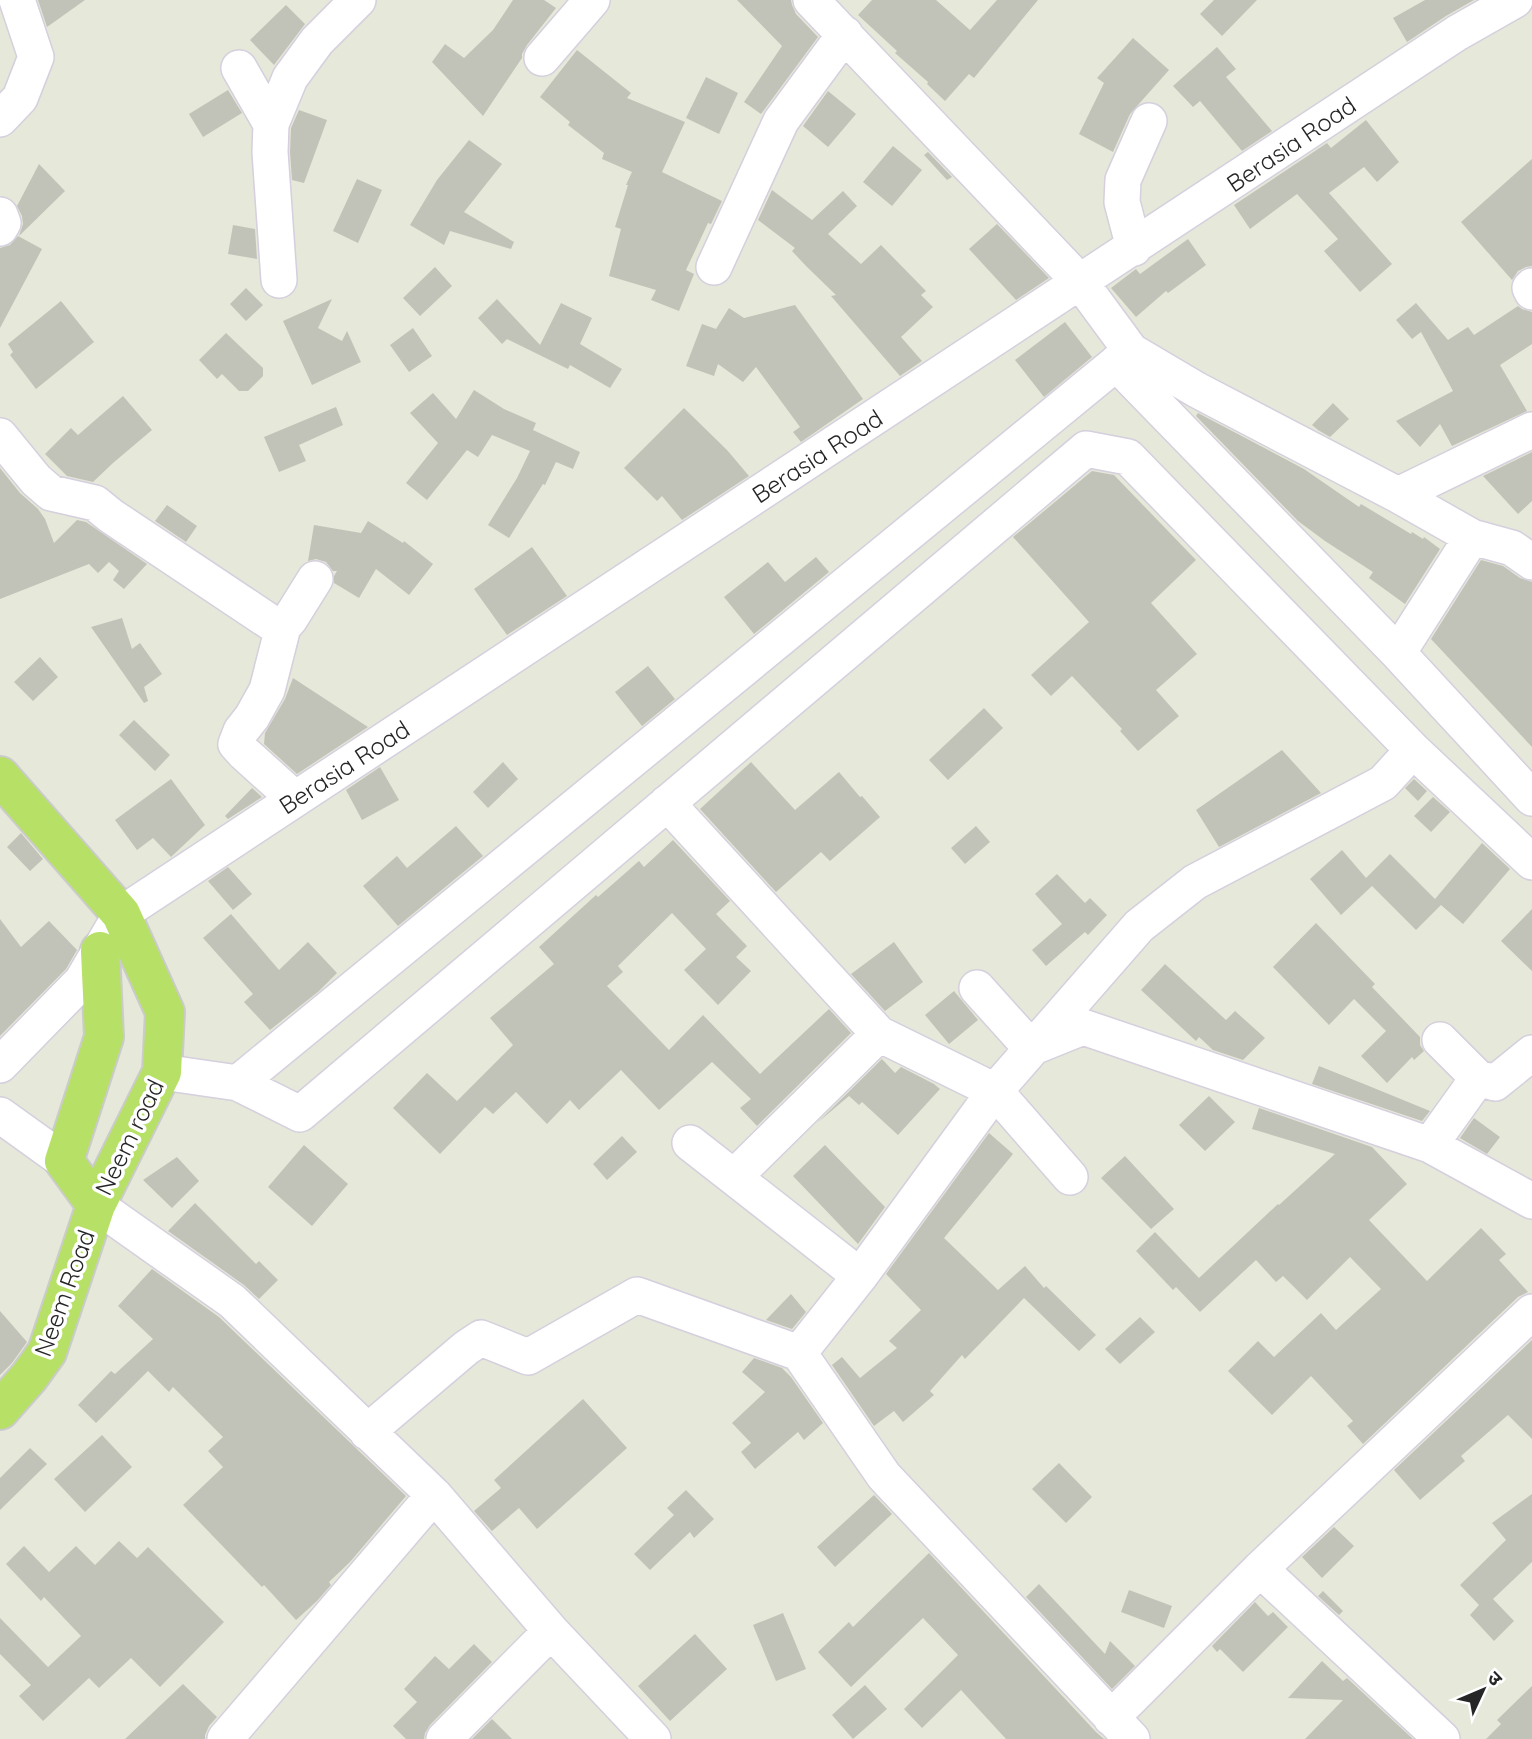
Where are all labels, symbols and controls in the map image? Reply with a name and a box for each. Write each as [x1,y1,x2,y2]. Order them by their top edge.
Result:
street label: Berasia Road [1221,90,1361,198]
street label: Berasia Road [746,403,888,509]
street label: Berasia Road [273,714,415,820]
street label: Neem road [88,1074,170,1200]
street label: Neem Road [27,1226,101,1360]
north arrow [1448,1655,1518,1725]
text: उ [1483,1666,1508,1691]

